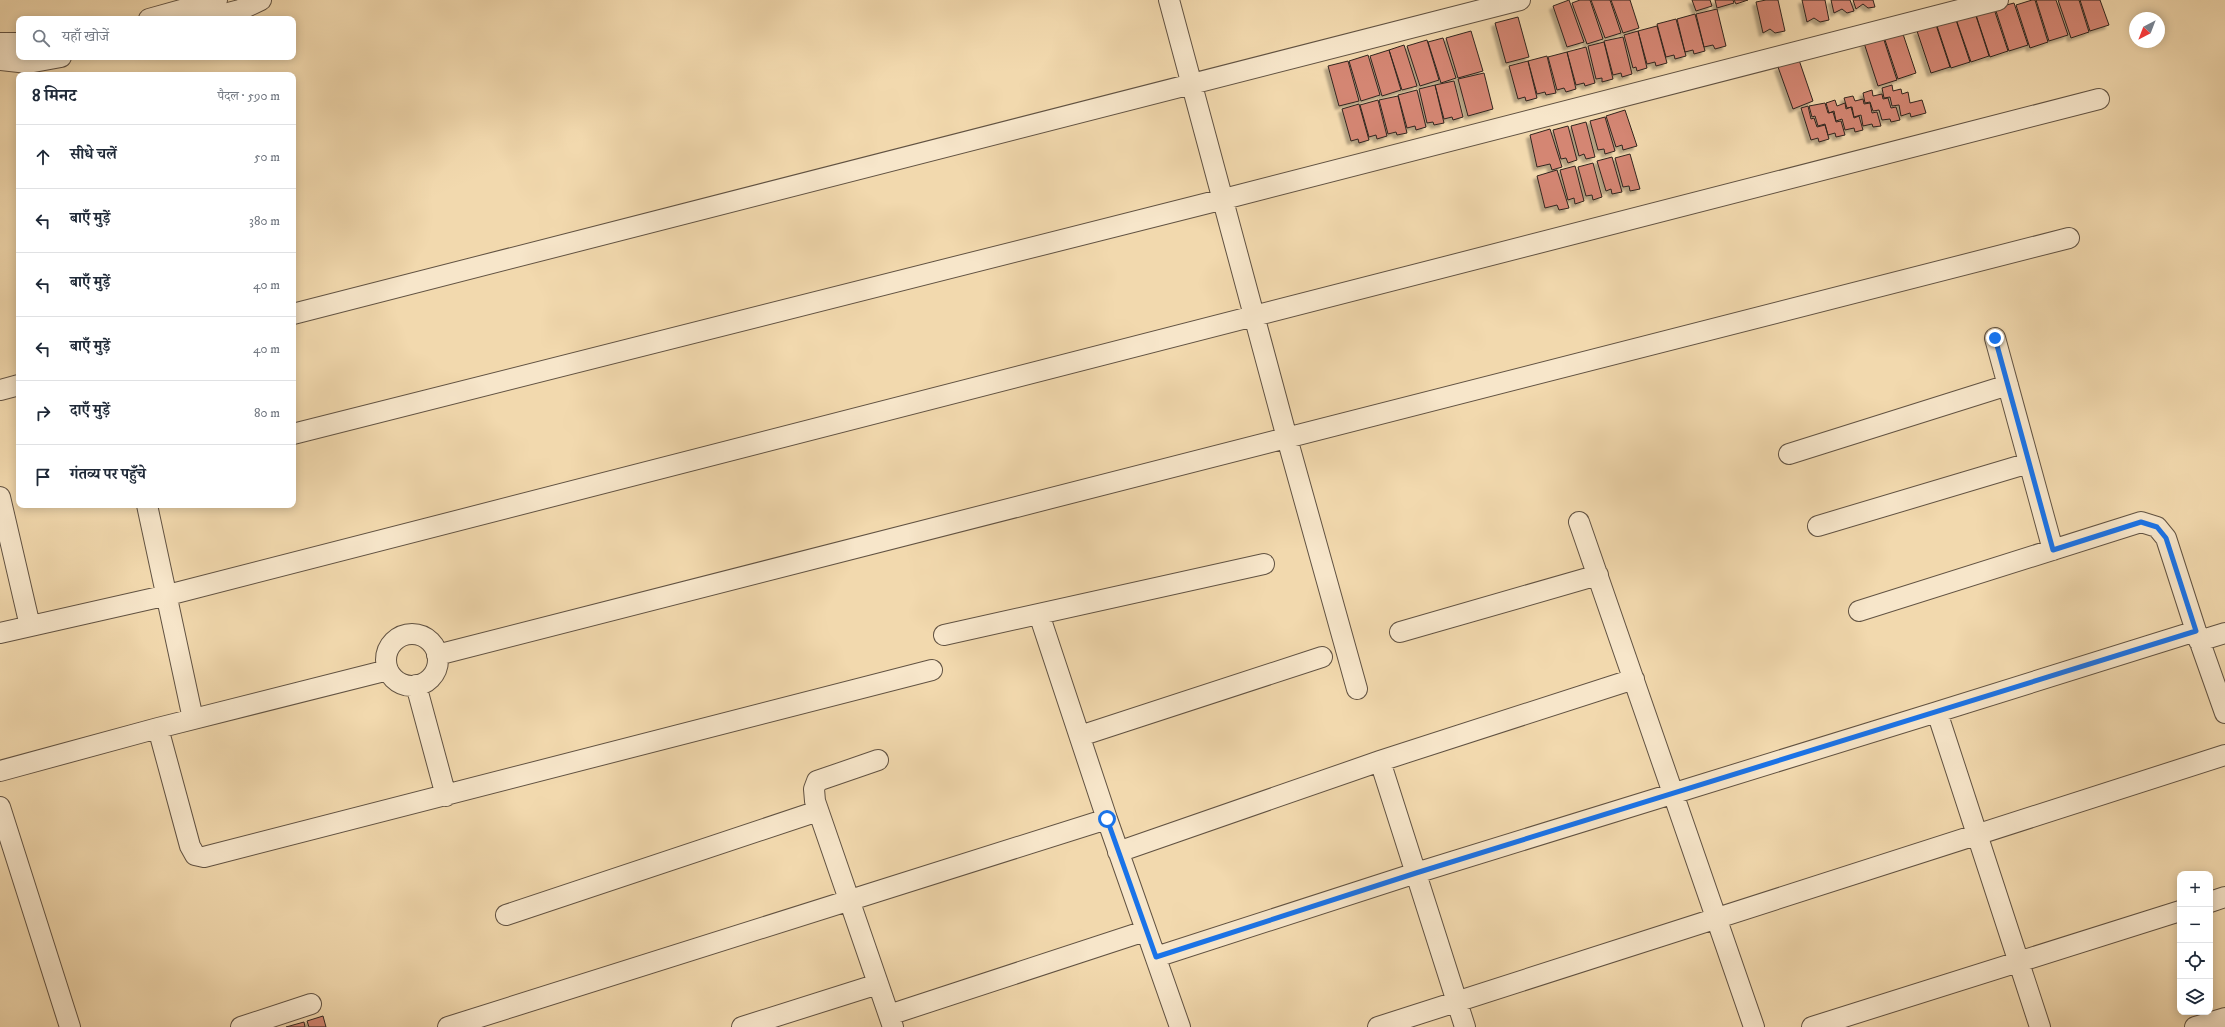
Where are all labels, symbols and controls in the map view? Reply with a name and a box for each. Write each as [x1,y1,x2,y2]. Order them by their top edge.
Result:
north arrow [2129,12,2165,48]
search box [16,16,296,60]
icon: search [30,27,52,49]
text: यहाँ खोजें [62,27,109,46]
text: 8 मिनट [32,85,76,107]
text: पैदल · 590 m [218,88,280,104]
text: सीधे चलें [70,145,117,164]
icon: ahead [32,146,54,168]
text: 50 m [254,149,280,165]
text: बाएँ मुड़ें [70,209,110,228]
icon: left [32,210,54,232]
text: 380 m [249,213,280,229]
text: बाएँ मुड़ें [70,273,110,292]
icon: left [32,274,54,296]
text: 40 m [253,277,280,293]
route end [1986,329,2004,347]
text: बाएँ मुड़ें [70,337,110,356]
icon: left [32,338,54,360]
text: 40 m [253,341,280,357]
text: दाएँ मुड़ें [70,401,110,420]
icon: right [32,402,54,424]
text: 80 m [254,405,280,421]
text: गंतव्य पर पहुँचे [70,465,146,484]
icon: arrive [32,466,54,488]
route start [1098,810,1116,828]
map controls [2177,871,2213,1015]
button: + [2177,871,2213,907]
button: − [2177,907,2213,943]
button: locate [2177,943,2213,979]
button: layers [2177,979,2213,1015]

